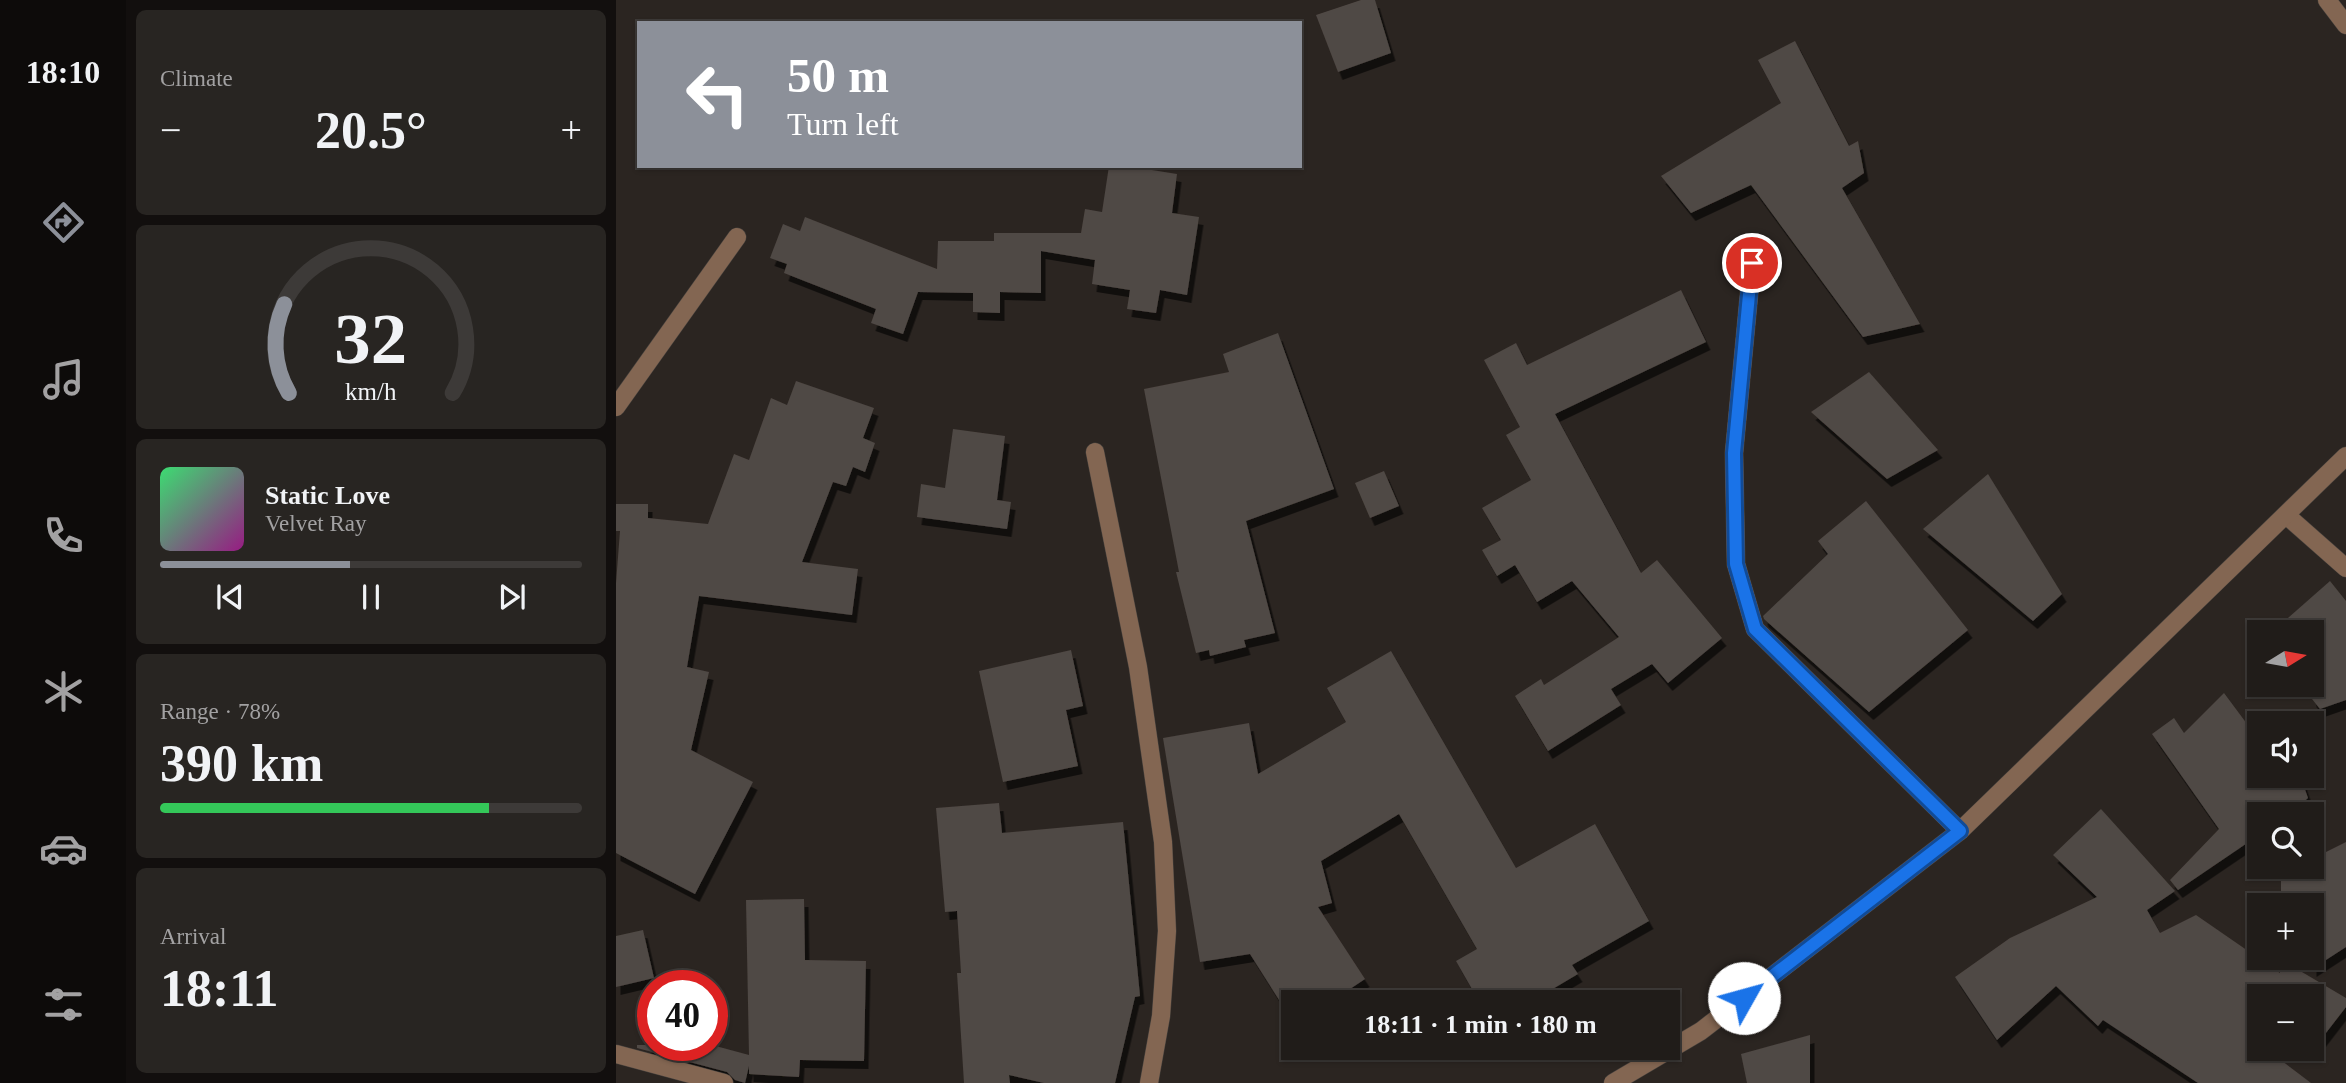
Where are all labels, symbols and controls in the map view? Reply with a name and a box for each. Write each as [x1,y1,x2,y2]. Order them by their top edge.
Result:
text: 50 m [787,48,889,103]
icon: left [672,49,763,140]
text: 18:10 [26,54,100,90]
text: Climate [160,66,233,91]
text: 20.5° [315,102,427,159]
text: Turn left [787,106,899,142]
text: − [160,109,181,151]
text: + [561,109,582,151]
icon: directions [39,198,88,247]
pin [1722,233,1782,293]
icon: arrive [1733,244,1771,282]
text: 32 [335,298,407,379]
icon: music [39,355,88,404]
text: km/h [345,378,397,405]
text: Static Love [265,481,390,510]
icon: phone [39,511,88,560]
text: Velvet Ray [265,511,367,536]
icon: previous [211,578,249,616]
icon: pause [352,578,390,616]
icon: next [493,578,531,616]
north arrow [2247,620,2324,696]
map controls [2247,620,2324,1061]
icon: climate [39,667,88,716]
text: Range · 78% [160,699,280,724]
button: sound [2247,711,2324,788]
text: 390 km [160,735,323,792]
button: search [2247,802,2324,879]
icon: car [39,824,88,873]
button: + [2247,893,2324,970]
text: Arrival [160,924,226,949]
text: 18:11 [160,960,278,1017]
position arrow [1707,961,1781,1035]
speed limit sign: 40 [637,970,728,1061]
icon: filters [39,980,88,1029]
button: − [2247,984,2324,1061]
text: 18:11 · 1 min · 180 m [1364,1010,1597,1039]

